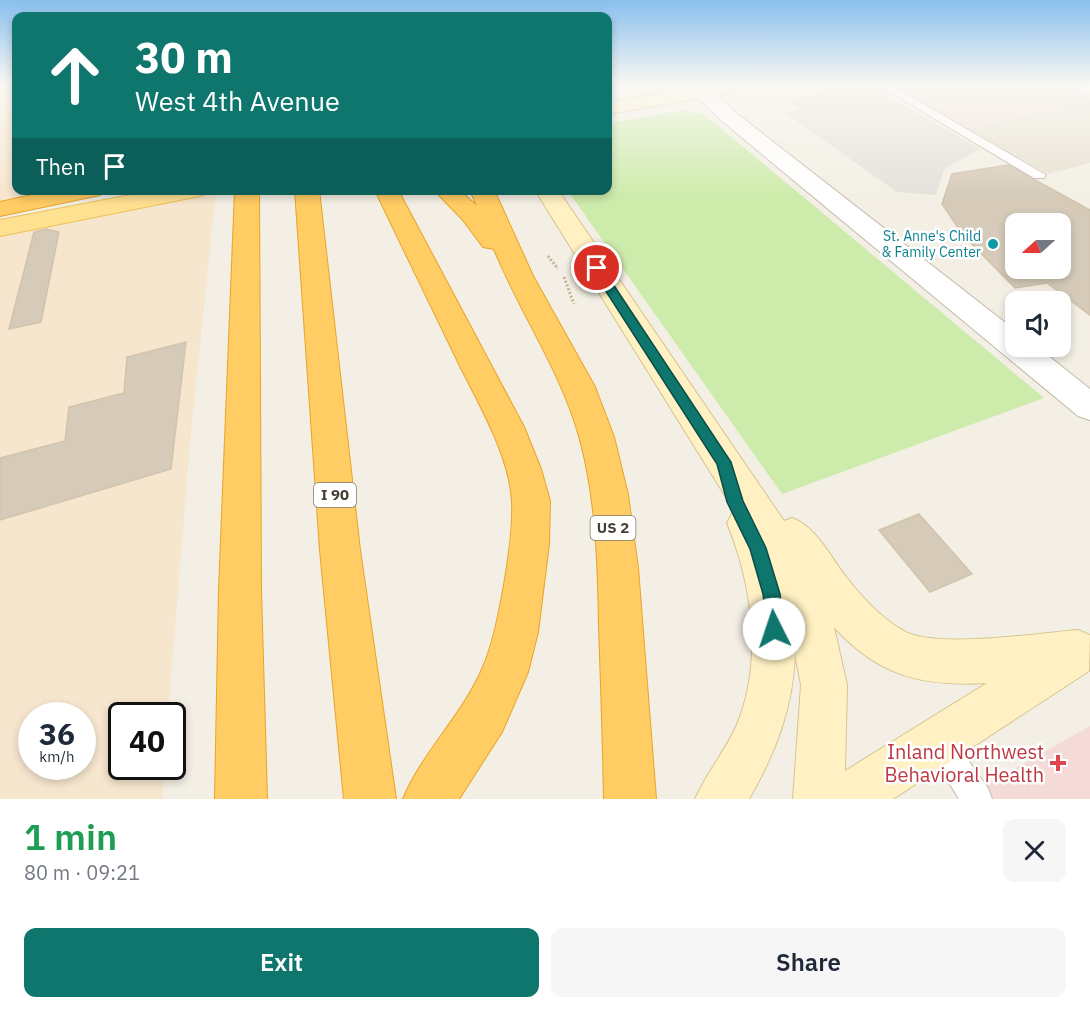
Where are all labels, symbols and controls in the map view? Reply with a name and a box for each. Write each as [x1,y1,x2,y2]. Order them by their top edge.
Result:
text: 30 m [135,30,233,85]
icon: ahead [36,36,114,114]
text: West 4th Avenue [135,83,340,118]
icon: arrive [98,150,131,183]
text: Then [36,152,86,181]
north arrow [1005,213,1071,279]
map controls [1005,213,1071,357]
place label: St. Anne's Child & Family Center [882,227,981,261]
marker: St. Anne's Child & Family Center [986,237,1000,251]
pin [571,242,622,293]
icon: arrive [580,251,613,284]
button: sound [1005,291,1071,357]
road number: I 90 [314,483,356,507]
road number: US 2 [590,516,636,540]
position arrow [742,597,806,661]
speed limit sign: 40 [108,702,186,780]
text: 36 [39,714,75,753]
place label: Inland Northwest Behavioral Health [884,738,1044,788]
text: km/h [39,747,75,766]
marker: Inland Northwest Behavioral Health [1049,754,1067,772]
text: 1 min [24,813,117,860]
button: close [1003,819,1066,882]
text: 80 m · 09:21 [24,859,140,886]
button: Exit [24,928,539,997]
button: Share [551,928,1066,997]

